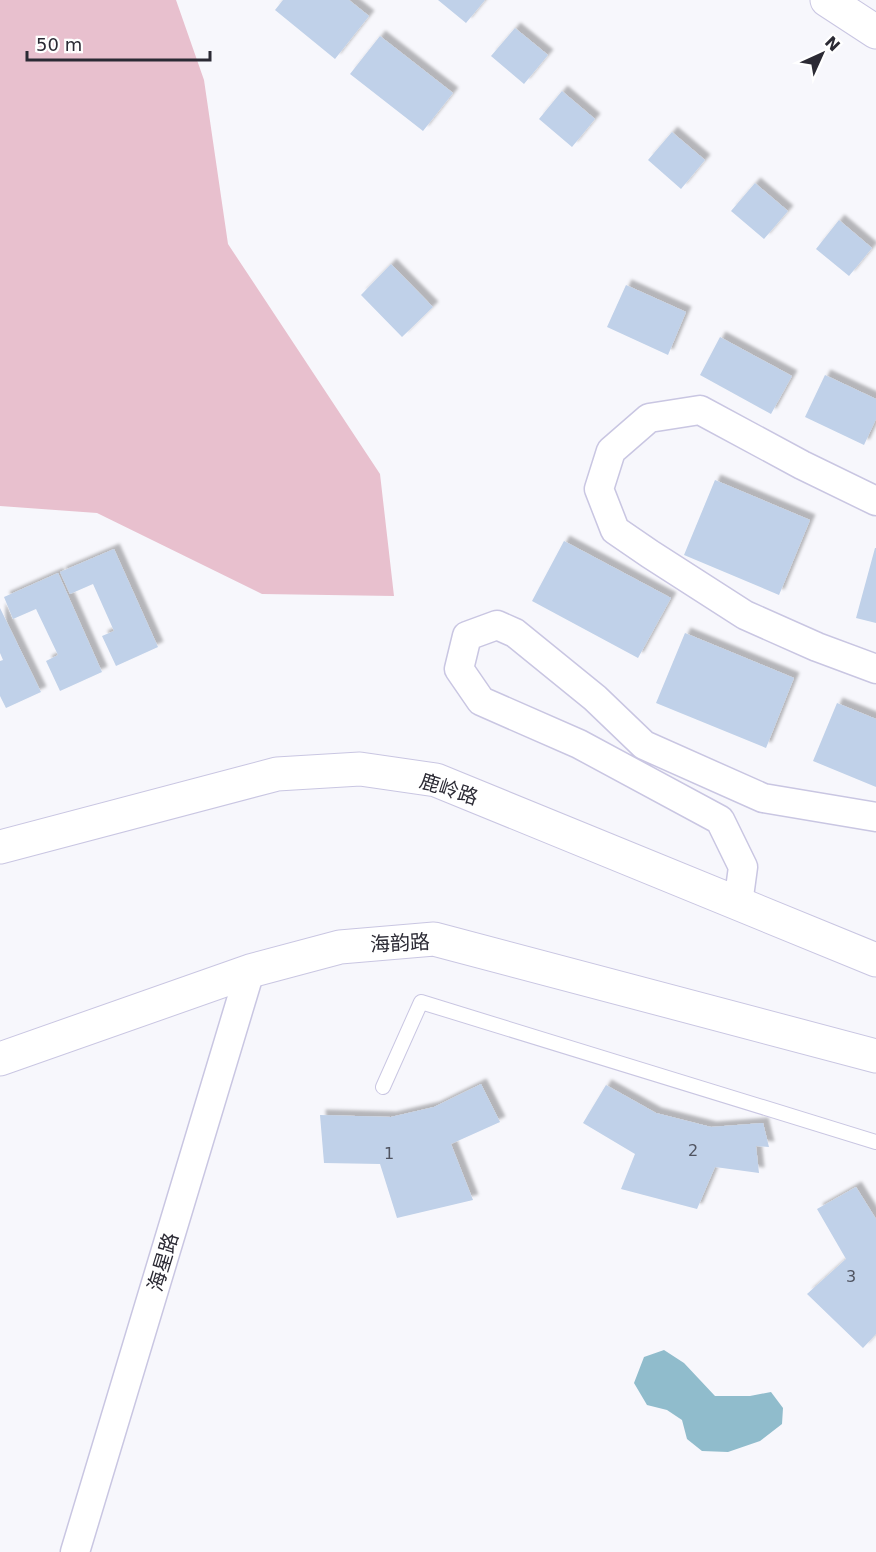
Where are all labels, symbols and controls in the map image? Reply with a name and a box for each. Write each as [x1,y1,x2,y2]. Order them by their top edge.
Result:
scale bar [27,24,210,62]
north arrow [792,24,852,84]
text: N [821,32,844,55]
text: 50 m [36,34,82,55]
street label: 鹿岭路 [417,768,481,810]
street label: 海韵路 [369,929,431,957]
house number: 2 [688,1141,698,1160]
house number: 1 [384,1144,394,1163]
street label: 海星路 [143,1230,183,1294]
house number: 3 [846,1267,856,1286]

